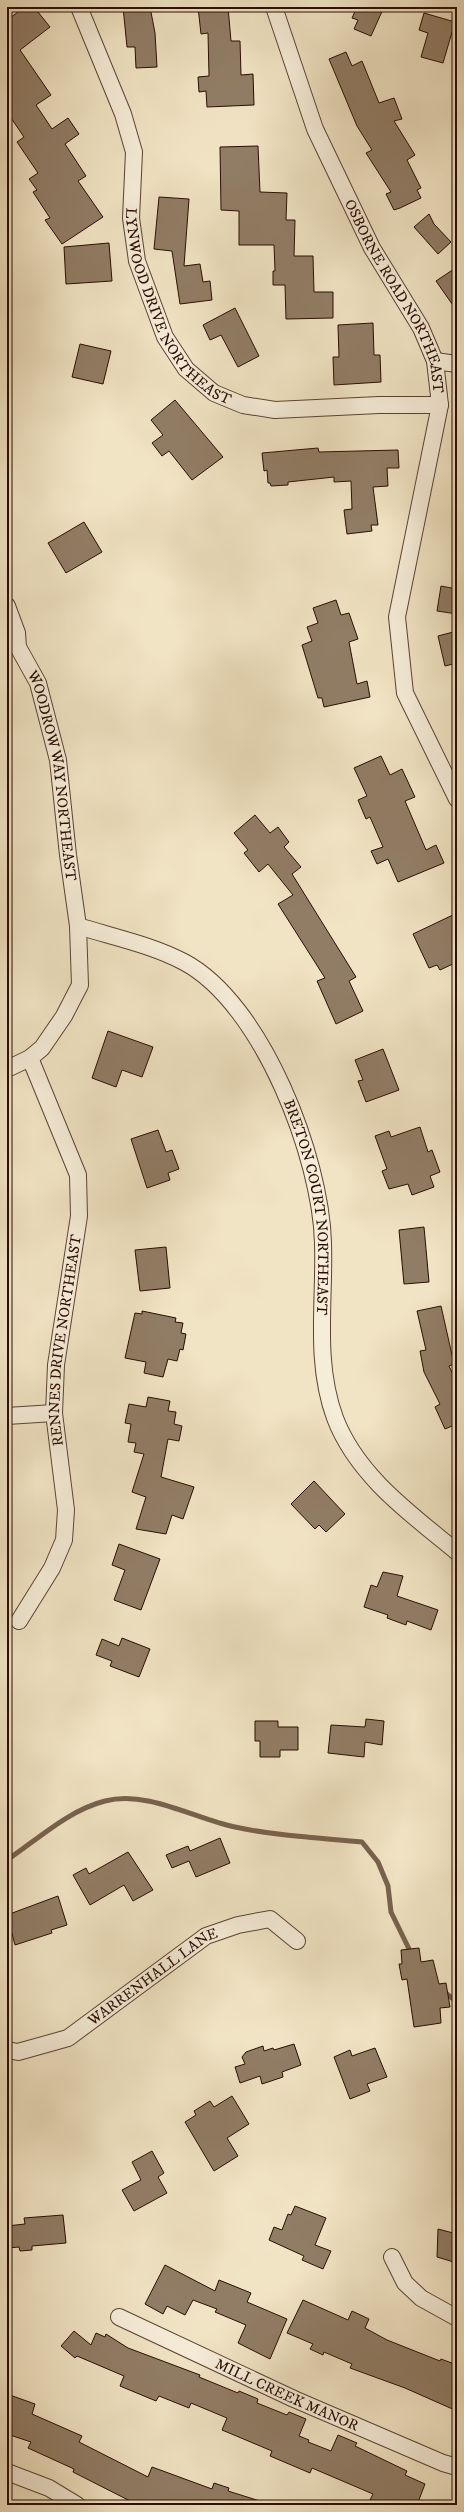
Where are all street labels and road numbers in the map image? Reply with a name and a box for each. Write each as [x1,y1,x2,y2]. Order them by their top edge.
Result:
street label: OSBORNE ROAD NORTHEAST [340,196,448,395]
street label: LYNWOOD DRIVE NORTHEAST [121,207,235,409]
street label: WOODROW WAY NORTHEAST [23,666,81,883]
street label: BRETON COURT NORTHEAST [279,1096,333,1316]
street label: RENNES DRIVE NORTHEAST [44,1232,86,1447]
street label: WARRENHALL LANE [83,1923,220,2030]
street label: MILL CREEK MANOR [212,2354,362,2435]

